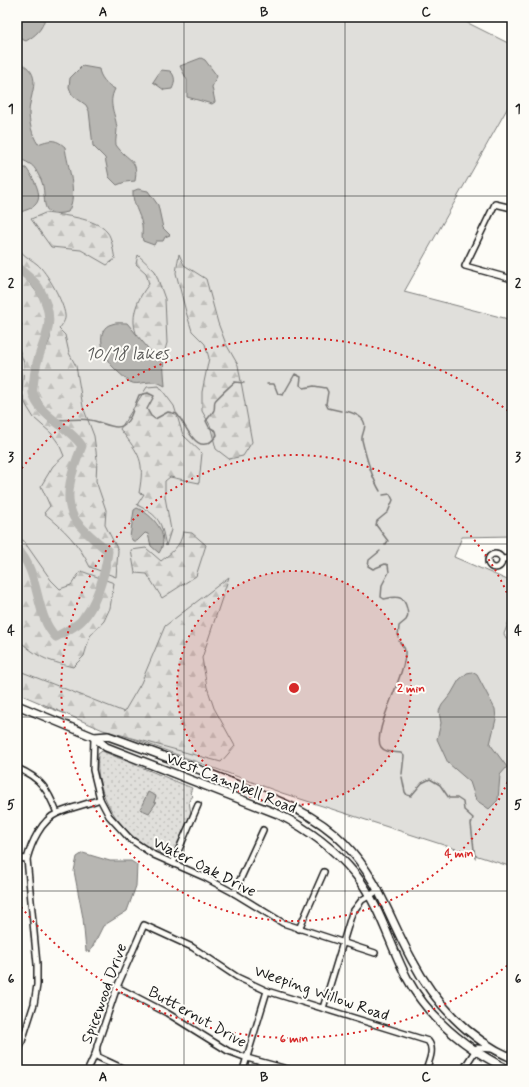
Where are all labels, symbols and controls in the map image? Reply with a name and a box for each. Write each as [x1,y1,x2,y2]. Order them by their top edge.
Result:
text: A [99,4,107,21]
text: B [260,4,269,21]
text: C [421,4,431,21]
text: 1 [8,101,14,118]
text: 1 [515,101,521,118]
text: 2 [8,275,15,292]
text: 2 [515,275,522,292]
water label: 10/18 lakes [85,343,170,365]
text: 3 [8,449,14,466]
text: 3 [515,449,521,466]
text: 4 [7,623,15,640]
text: 4 [514,623,522,640]
centre of rings [287,681,301,695]
text: 2 min [397,681,425,697]
street label: West Campbell Road [163,748,300,819]
text: 5 [7,797,15,814]
text: 5 [514,797,522,814]
street label: Water Oak Drive [149,832,260,902]
text: 4 min [444,846,474,862]
street label: Spicewood Drive [76,940,132,1047]
street label: Weeping Willow Road [251,960,392,1026]
text: 6 [8,971,15,988]
text: 6 [515,971,522,988]
street label: Butternut Drive [144,982,250,1053]
text: 6 min [280,1031,308,1047]
text: A [99,1069,107,1086]
text: B [260,1069,269,1086]
text: C [421,1069,431,1086]

